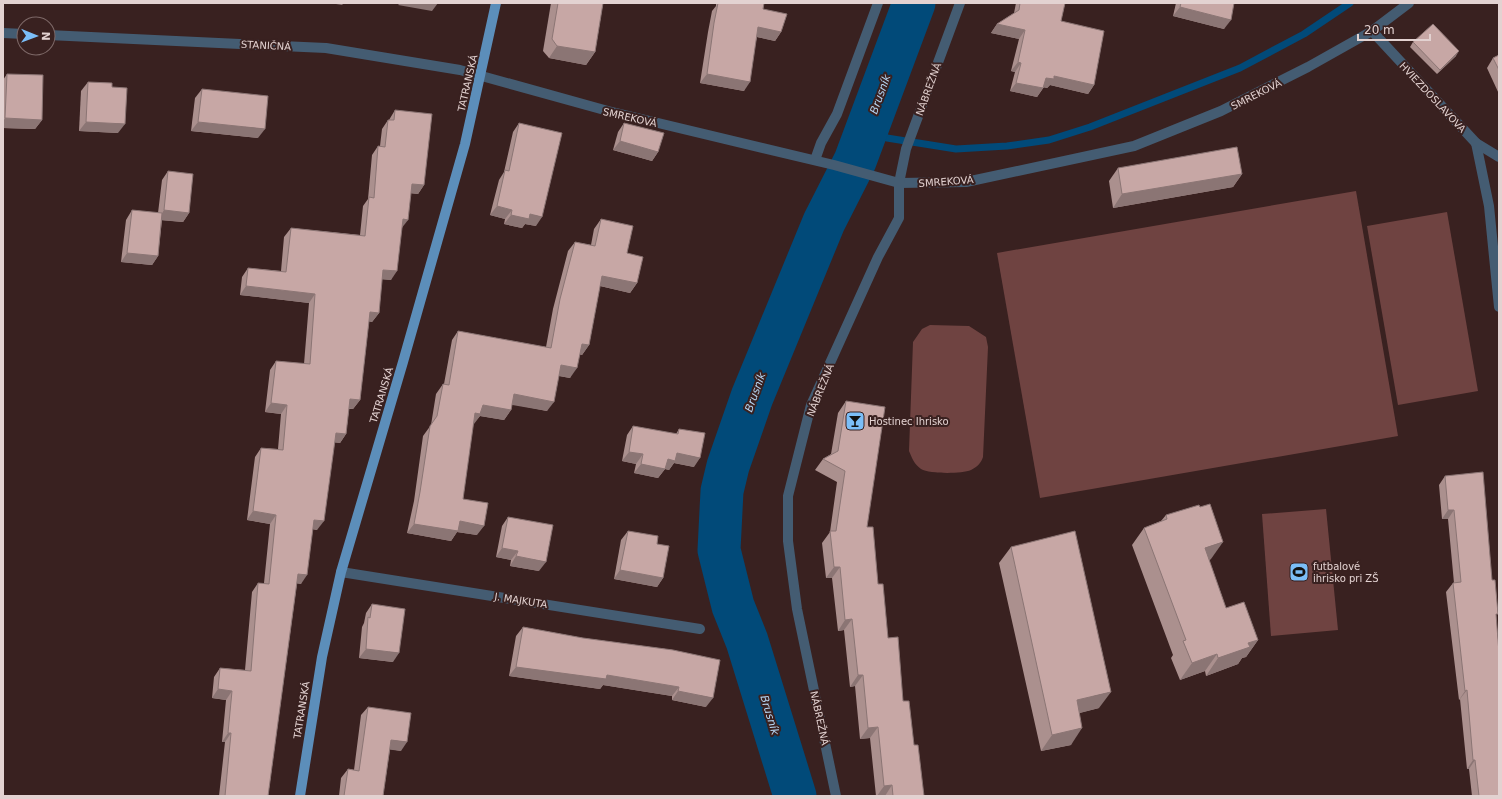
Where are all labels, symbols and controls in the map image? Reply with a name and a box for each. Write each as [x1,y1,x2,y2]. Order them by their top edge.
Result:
north arrow [16,16,56,56]
scale bar [1358,16,1430,42]
text: 20 m [1364,23,1395,37]
text: N [39,31,52,41]
street label: STANIČNÁ [241,38,292,52]
street label: TATRANSKÁ [454,53,479,114]
street label: HVIEZDOSLAVOVA [1397,60,1468,135]
street label: NÁBREŽNÁ [913,61,943,117]
water label: Brusník [867,72,894,116]
street label: SMREKOVÁ [1229,76,1283,112]
street label: SMREKOVÁ [602,105,658,129]
street label: SMREKOVÁ [918,173,974,189]
street label: NÁBREŽNÁ [804,362,836,418]
street label: TATRANSKÁ [366,365,395,425]
water label: Brusník [742,370,769,414]
bar icon: Hostinec Ihrisko [844,410,866,432]
place label: Hostinec Ihrisko [869,416,949,427]
sports icon: futbalové ihrisko pri ZŠ [1288,561,1310,583]
place label: futbalové ihrisko pri ZŠ [1313,561,1379,584]
street label: J. MAJKUTA [493,591,548,610]
street label: TATRANSKÁ [290,680,311,741]
street label: NÁBREŽNÁ [808,690,832,747]
water label: Brusník [757,694,782,737]

